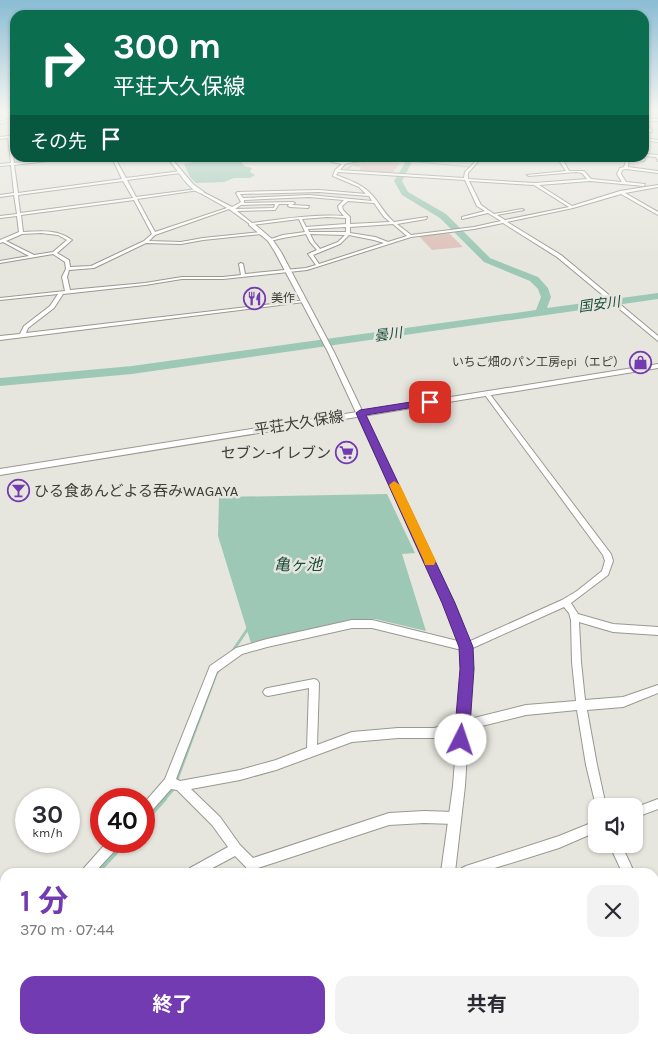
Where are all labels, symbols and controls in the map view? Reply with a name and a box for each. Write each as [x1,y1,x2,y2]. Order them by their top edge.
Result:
text: 300 m [113,26,221,67]
icon: right [30,30,95,95]
text: 平荘大久保線 [113,74,245,100]
icon: arrive [97,125,125,153]
text: その先 [30,131,87,153]
restaurant icon: 美作 [243,286,267,310]
place label: 美作 [271,291,295,305]
water label: 国安川 [577,293,623,316]
water label: 曇川 [373,324,405,345]
shop icon: いちご畑のパン工房epi（エピ） [629,350,653,374]
place label: いちご畑のパン工房epi（エピ） [452,355,625,369]
pin [409,381,451,423]
icon: arrive [416,388,444,416]
street label: 平荘大久保線 [253,407,345,439]
supermarket icon: セブン-イレブン [335,441,359,465]
place label: セブン-イレブン [221,444,331,462]
bar icon: ひる食あんどよる吞みWAGAYA [6,479,30,503]
place label: ひる食あんどよる吞みWAGAYA [34,482,239,500]
water label: 亀ヶ池 [274,555,324,574]
position arrow [434,713,486,765]
speed limit sign: 40 [90,788,155,853]
map controls [588,798,643,853]
button: sound [588,798,643,853]
text: 30 [32,800,63,829]
text: km/h [32,826,63,840]
text: 1 分 [20,883,68,919]
button: close [587,885,639,937]
text: 370 m · 07:44 [20,920,114,939]
button: 終了 [20,976,325,1034]
button: 共有 [335,976,639,1034]

